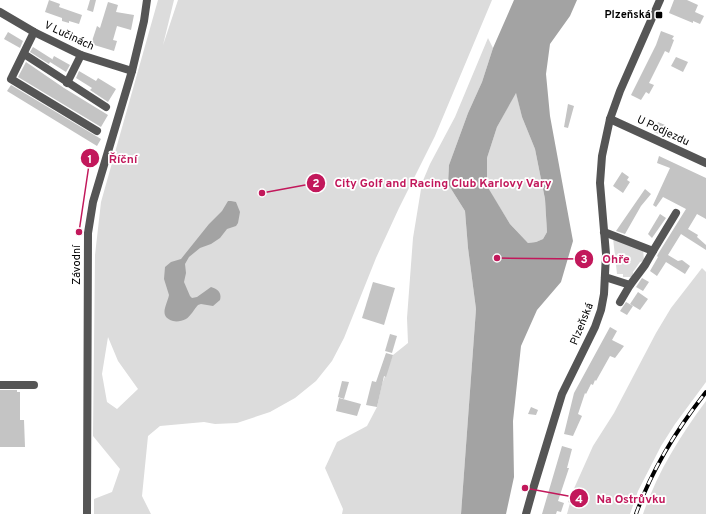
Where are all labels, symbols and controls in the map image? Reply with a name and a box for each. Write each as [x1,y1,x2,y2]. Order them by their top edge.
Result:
place label: Plzeňská [605,8,651,22]
marker: Plzeňská [654,10,664,20]
street label: V Lučinách [42,18,96,54]
street label: U Podjezdu [634,113,692,149]
callout: Říční [80,146,145,170]
text: 1 [88,152,92,168]
text: Říční [109,152,139,168]
callout: City Golf and Racing Club Karlovy Vary [306,171,560,195]
text: 2 [312,176,320,192]
text: City Golf and Racing Club Karlovy Vary [334,176,552,192]
street label: Závodní [70,244,84,285]
callout: Ohře [574,247,638,271]
text: 3 [580,252,588,268]
text: Ohře [602,252,630,268]
street label: Plzeňská [567,301,597,347]
callout: Na Ostrůvku [569,486,674,510]
text: 4 [575,492,583,508]
text: Na Ostrůvku [596,492,666,508]

